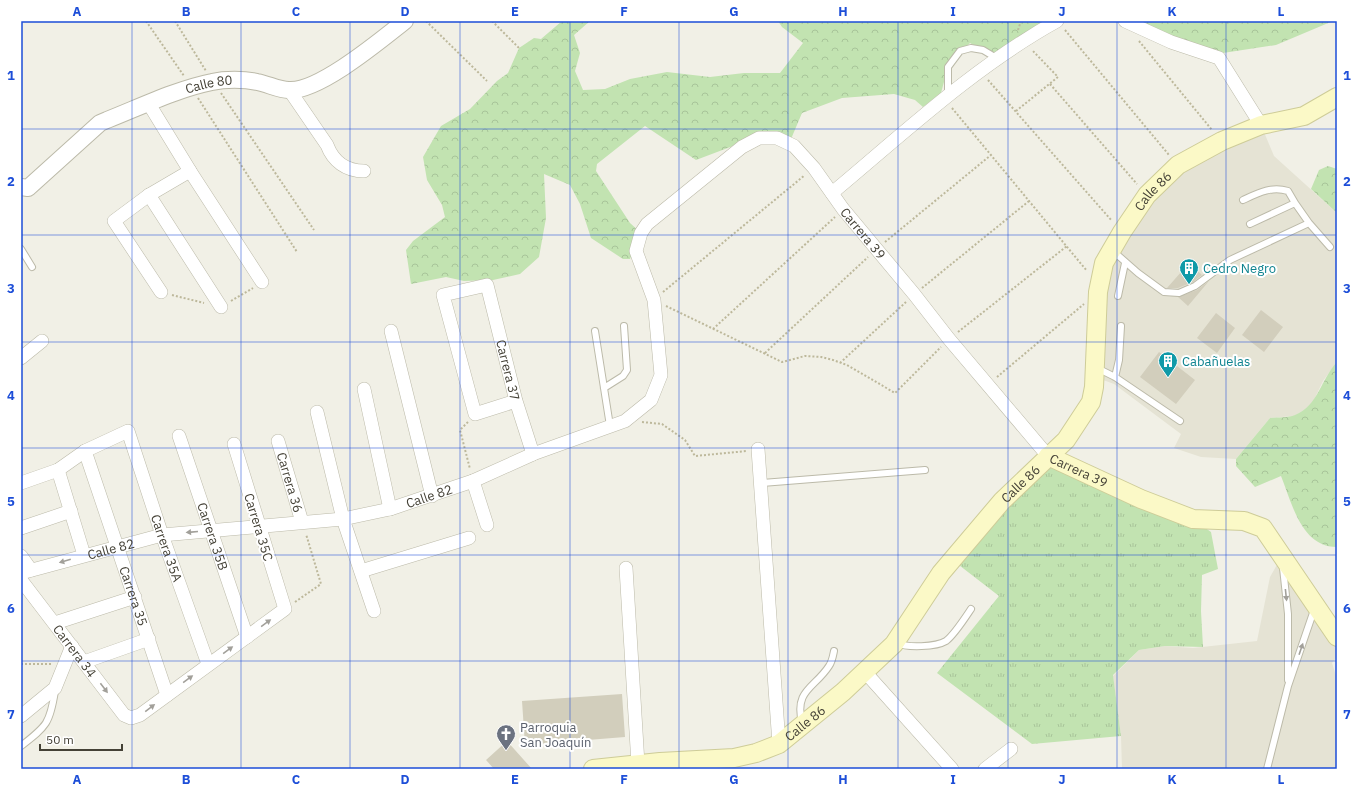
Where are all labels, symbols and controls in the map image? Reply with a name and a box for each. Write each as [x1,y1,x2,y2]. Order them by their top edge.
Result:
text: A [73,3,82,20]
text: B [182,3,191,20]
text: C [292,3,301,20]
text: D [400,3,410,20]
text: E [511,3,519,20]
text: F [620,3,628,20]
text: G [729,3,739,20]
text: H [838,3,848,20]
text: I [950,3,956,20]
text: J [1058,3,1066,20]
text: K [1167,3,1177,20]
text: L [1278,3,1285,20]
text: 1 [7,67,15,84]
text: 1 [1343,67,1351,84]
street label: Calle 80 [183,72,233,98]
street label: Calle 86 [1131,168,1175,214]
text: 2 [7,173,15,190]
text: 2 [1343,173,1351,190]
street label: Carrera 39 [836,204,889,263]
building icon: Cedro Negro [1178,257,1200,285]
place label: Cedro Negro [1203,260,1276,277]
text: 3 [7,280,15,297]
text: 3 [1343,280,1351,297]
street label: Carrera 37 [492,338,524,402]
building icon: Cabañuelas [1157,350,1179,378]
place label: Cabañuelas [1182,353,1250,370]
text: 4 [7,387,15,404]
text: 4 [1343,387,1351,404]
street label: Carrera 36 [273,450,307,515]
street label: Carrera 39 [1047,450,1110,491]
street label: Calle 86 [997,461,1044,507]
street label: Calle 82 [404,481,455,512]
street label: Carrera 35C [240,491,277,563]
text: 5 [7,493,15,510]
text: 5 [1343,493,1351,510]
street label: Carrera 35B [193,500,232,573]
street label: Carrera 35A [147,512,186,585]
one-way arrow [186,529,198,535]
street label: Calle 82 [86,535,136,564]
one-way arrow [59,558,71,564]
street label: Carrera 35 [115,564,151,628]
one-way arrow [1282,589,1289,601]
text: 6 [7,600,15,617]
text: 6 [1343,600,1351,617]
one-way arrow [260,619,271,627]
street label: Carrera 34 [49,621,100,681]
one-way arrow [1298,643,1304,655]
one-way arrow [222,646,233,655]
one-way arrow [182,675,193,683]
one-way arrow [99,683,108,694]
street label: Calle 86 [781,702,829,745]
one-way arrow [145,704,155,712]
text: 7 [7,706,15,723]
text: 7 [1343,706,1351,723]
place label: Parroquia San Joaquín [520,719,591,751]
church icon: Parroquia San Joaquín [495,723,517,751]
scale bar [40,726,122,752]
text: 50 m [46,732,74,747]
text: A [73,771,82,788]
text: B [182,771,191,788]
text: C [292,771,301,788]
text: D [400,771,410,788]
text: E [511,771,519,788]
text: F [620,771,628,788]
text: G [729,771,739,788]
text: H [838,771,848,788]
text: I [950,771,956,788]
text: J [1058,771,1066,788]
text: K [1167,771,1177,788]
text: L [1278,771,1285,788]

